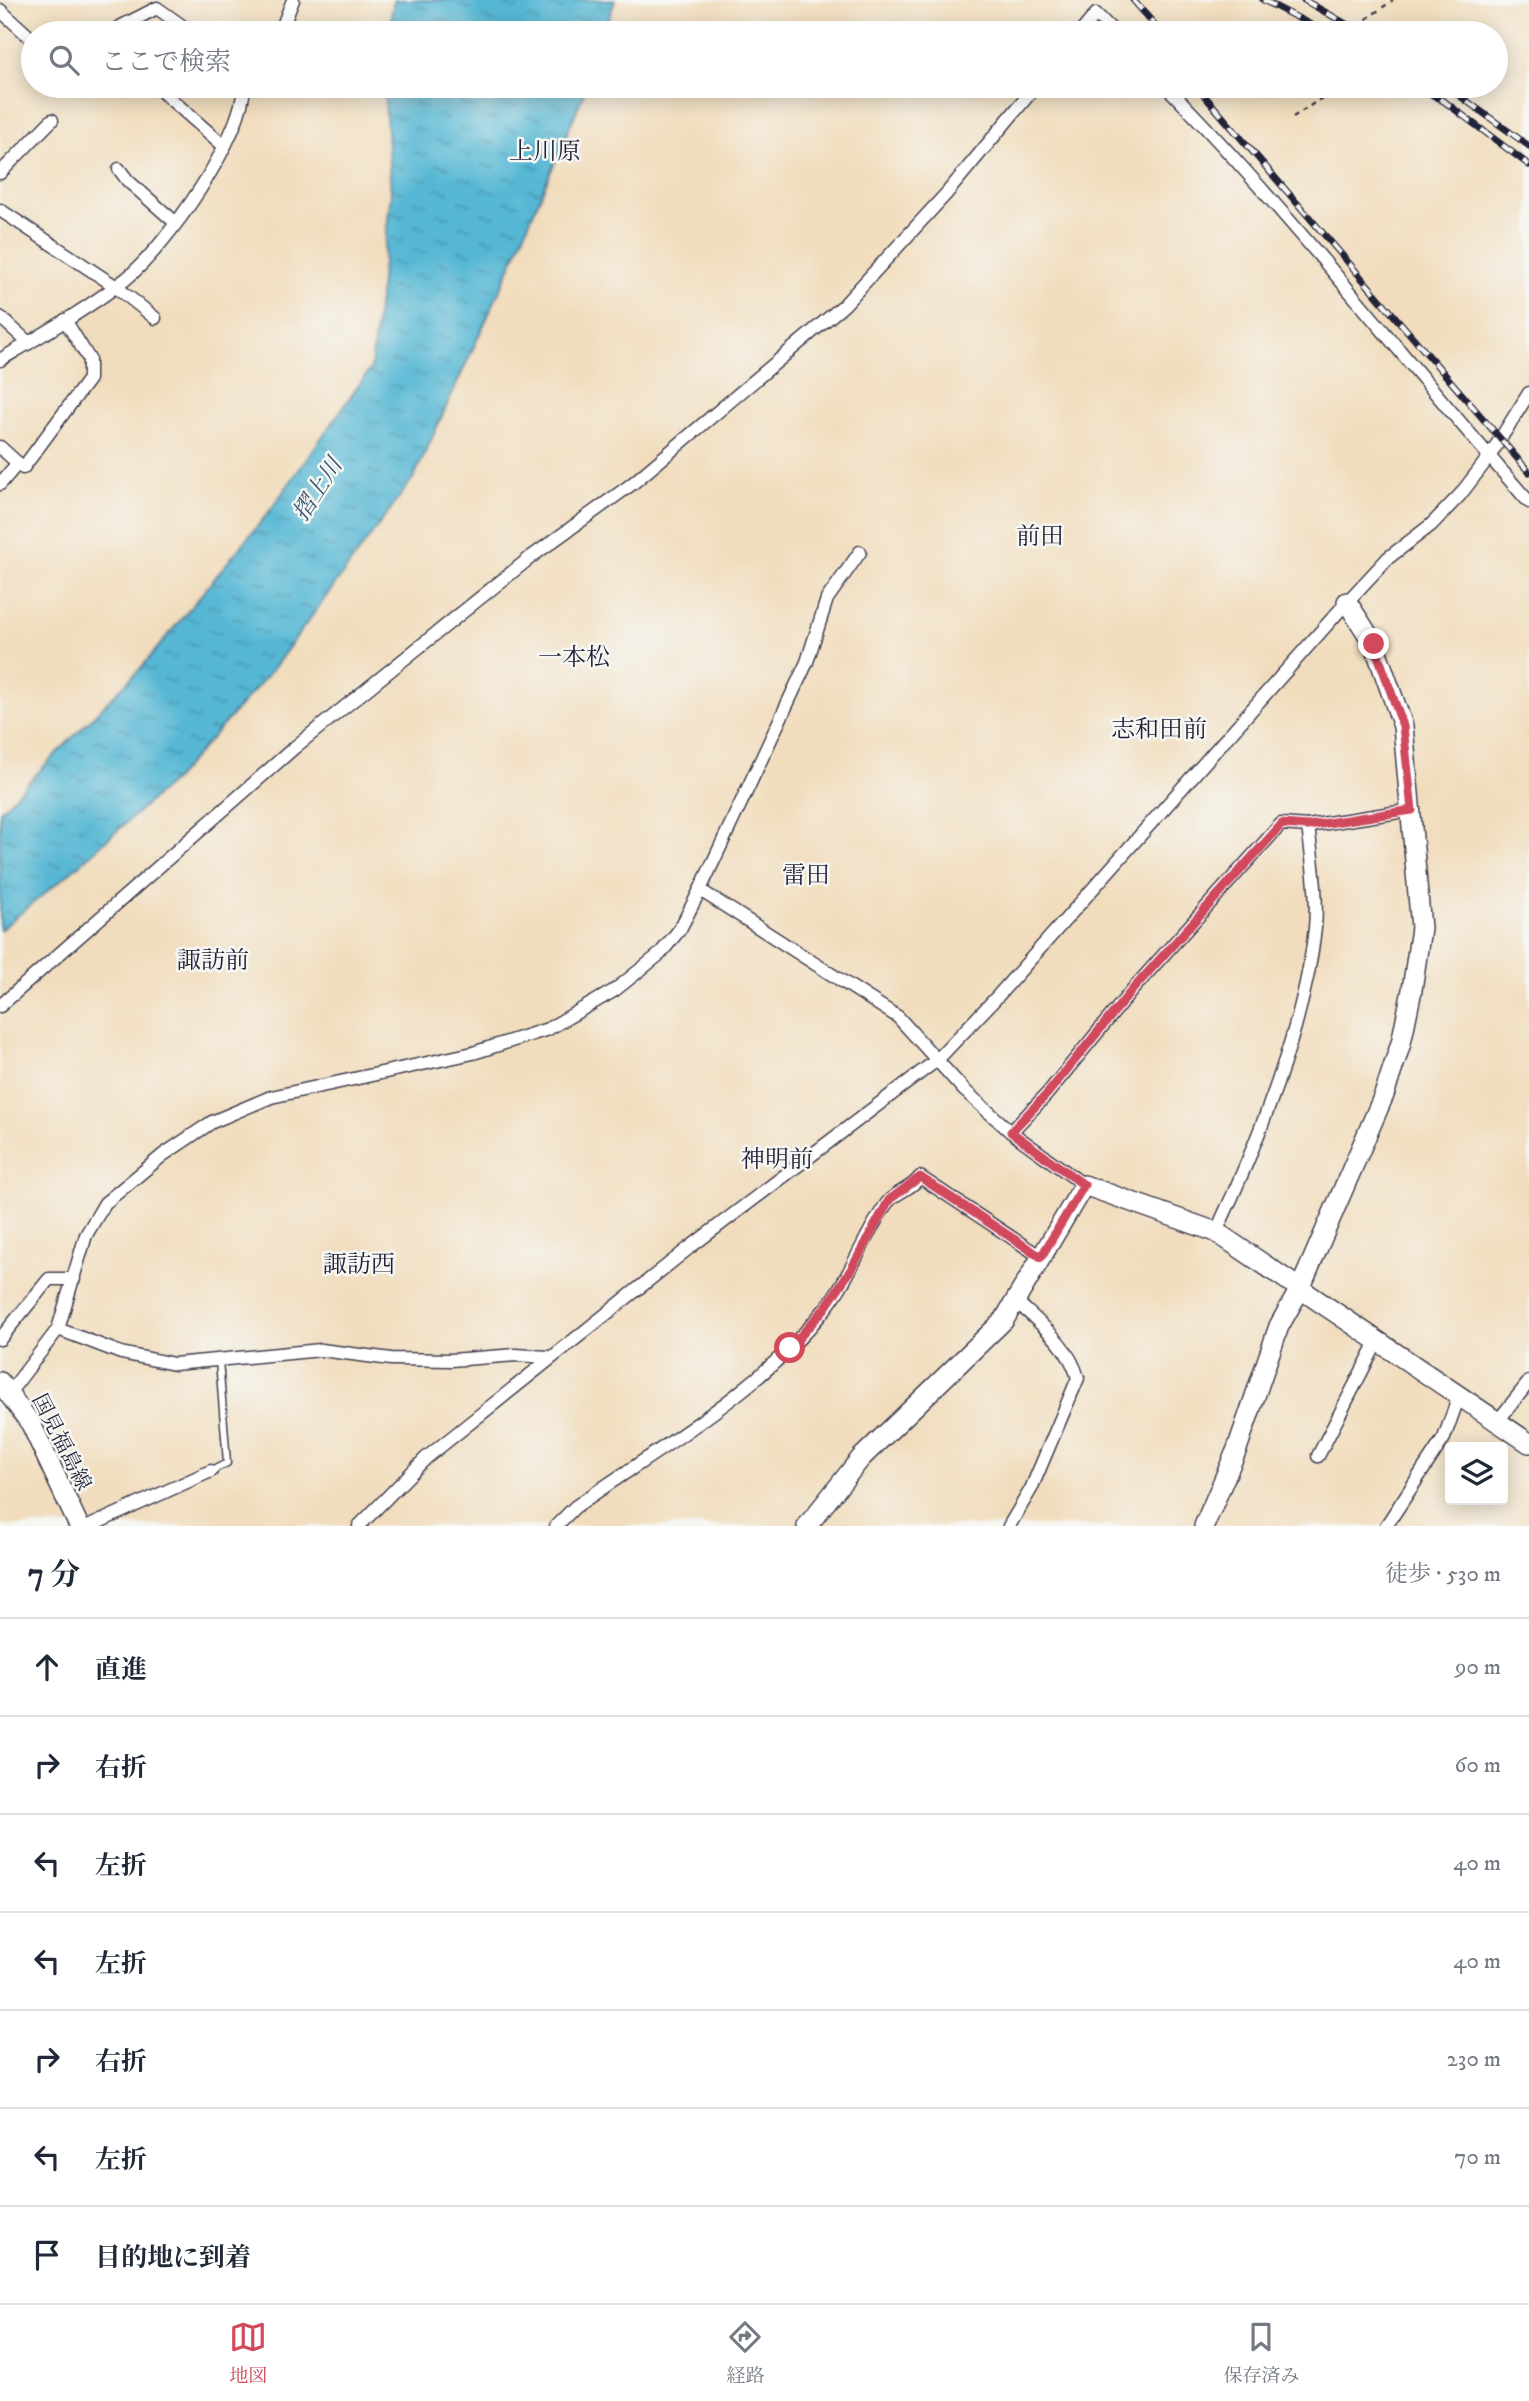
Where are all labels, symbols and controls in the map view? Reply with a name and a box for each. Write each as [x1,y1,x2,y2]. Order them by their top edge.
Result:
search box [21,21,1508,98]
icon: search [45,41,83,79]
text: ここで検索 [101,46,231,79]
district label: 上川原 [509,137,581,167]
water label: 摺上川 [287,450,351,527]
district label: 前田 [1016,522,1064,552]
route end [1358,628,1389,659]
district label: 一本松 [538,643,610,673]
district label: 志和田前 [1111,715,1207,745]
district label: 雷田 [782,861,830,891]
district label: 諏訪前 [177,946,249,976]
district label: 神明前 [741,1145,813,1175]
district label: 諏訪西 [323,1250,395,1280]
route start [774,1332,805,1363]
street label: 国見福島線 [26,1390,97,1495]
map controls [1445,1442,1508,1505]
button: layers [1445,1442,1508,1505]
text: 7 分 [28,1557,80,1594]
text: 徒歩 · 530 m [1385,1560,1501,1589]
icon: ahead [28,1648,66,1686]
text: 90 m [1455,1653,1501,1682]
text: 直進 [95,1654,147,1687]
icon: right [28,1746,66,1784]
text: 60 m [1454,1751,1501,1780]
text: 右折 [95,1752,147,1785]
icon: left [28,1844,66,1882]
text: 40 m [1453,1849,1501,1878]
text: 左折 [95,1850,147,1883]
icon: left [28,1942,66,1980]
text: 40 m [1453,1947,1501,1976]
text: 左折 [95,1948,147,1981]
icon: right [28,2040,66,2078]
text: 230 m [1447,2045,1501,2074]
text: 右折 [95,2046,147,2079]
icon: left [28,2138,66,2176]
text: 70 m [1454,2143,1501,2172]
text: 左折 [95,2144,147,2177]
icon: arrive [28,2236,66,2274]
text: 目的地に到着 [95,2242,251,2275]
tab: 地図 [229,2318,268,2388]
tab: 経路 [726,2318,765,2388]
tab: 保存済み [1223,2318,1300,2388]

